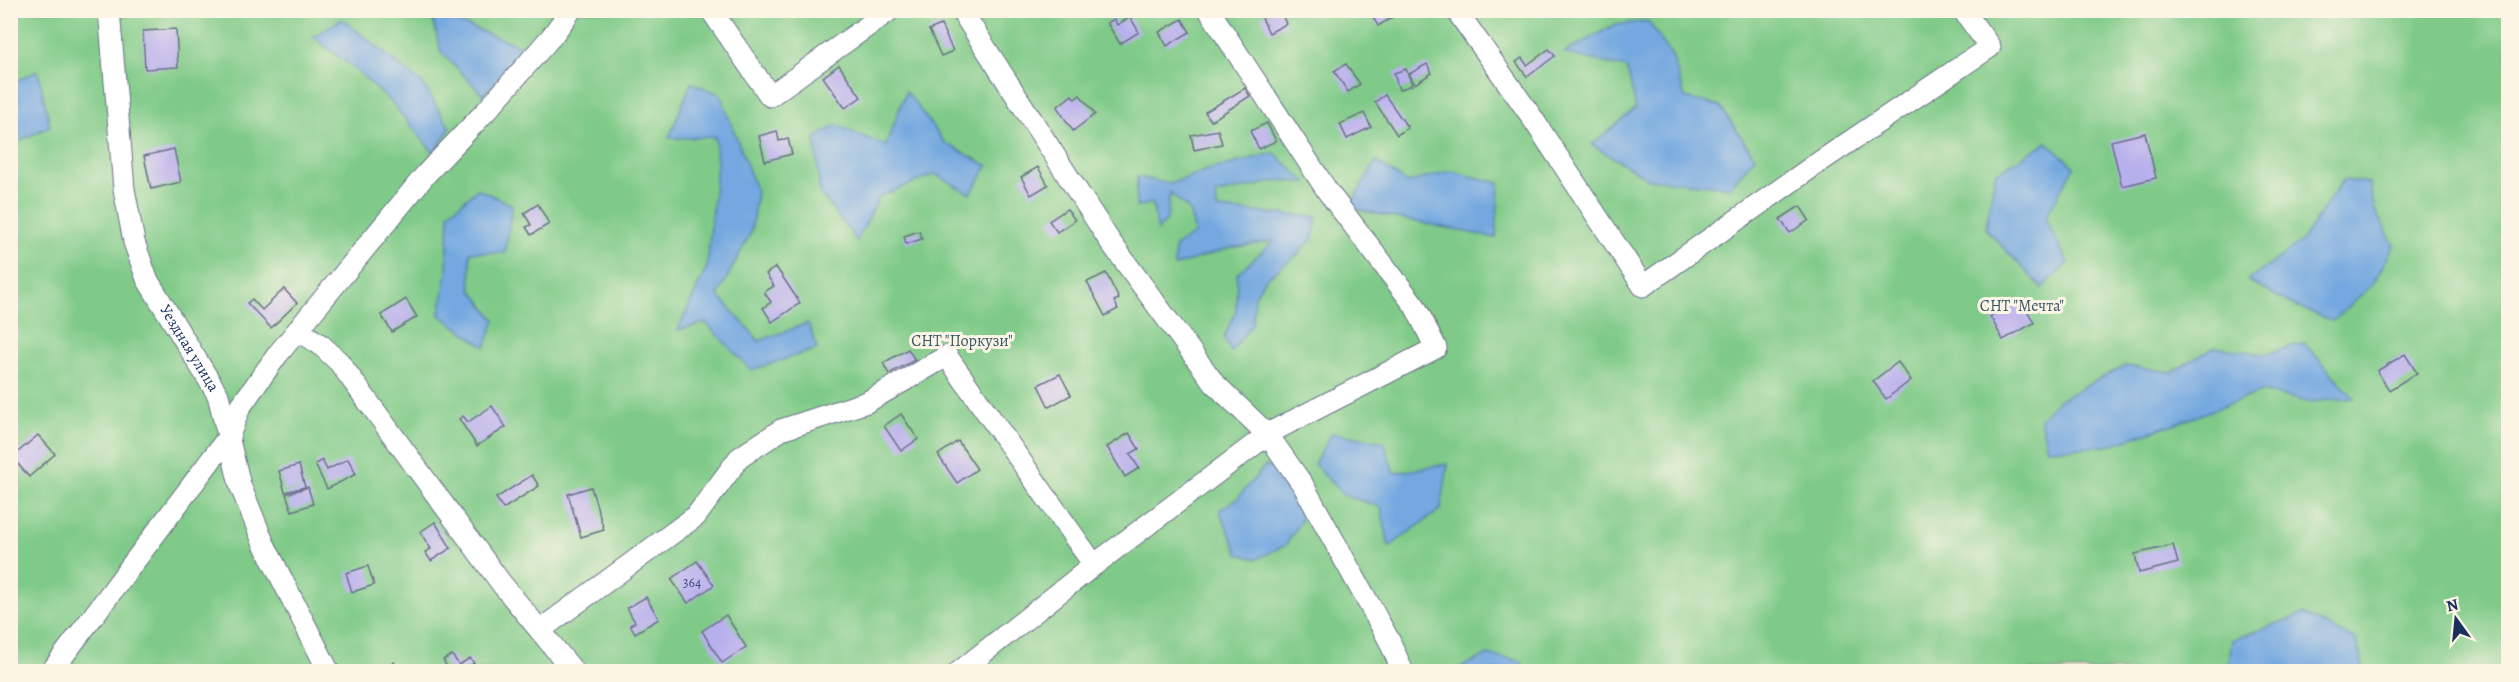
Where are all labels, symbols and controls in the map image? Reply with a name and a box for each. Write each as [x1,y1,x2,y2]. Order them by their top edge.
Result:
park label: СНТ "Мечта" [1980,295,2064,317]
street label: Уездная улица [154,300,225,397]
park label: СНТ "Поркузи" [911,330,1013,352]
house number: 364 [683,573,701,592]
north arrow [2426,589,2486,649]
text: N [2444,593,2461,618]

